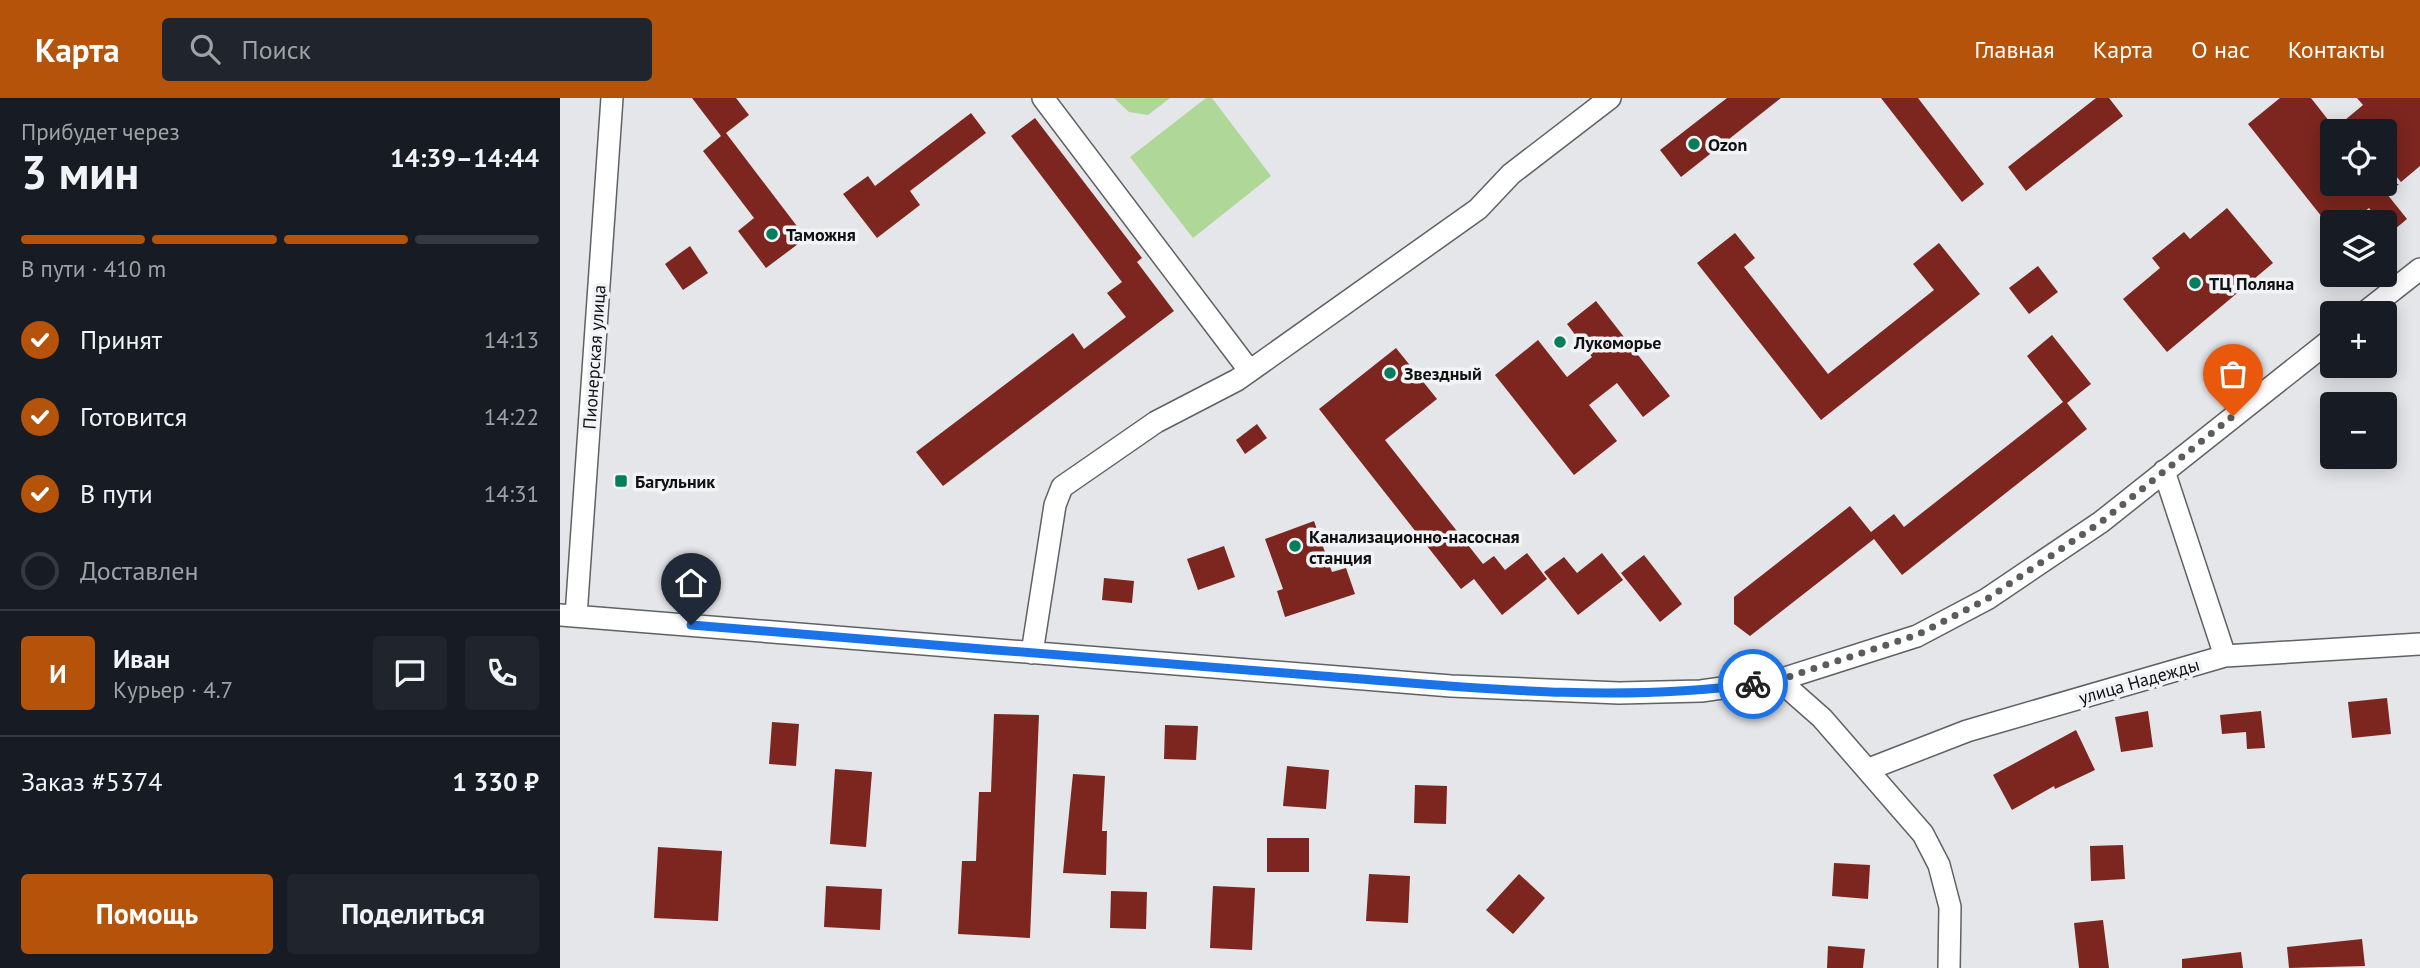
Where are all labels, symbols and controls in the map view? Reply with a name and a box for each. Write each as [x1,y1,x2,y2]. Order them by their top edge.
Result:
search box [162,18,652,81]
text: Карта [35,28,120,71]
icon: search [186,30,224,68]
text: Поиск [242,33,311,66]
text: Главная [1974,34,2055,65]
text: Карта [2093,34,2153,65]
text: О нас [2191,34,2250,65]
text: Контакты [2288,34,2385,65]
text: Прибудет через [21,117,180,146]
map controls [2320,119,2397,469]
button: locate [2320,119,2397,196]
place label: Ozon [1708,133,1747,156]
marker: Ozon [1686,136,1702,152]
text: 14:39–14:44 [390,141,539,174]
text: 3 мин [21,142,139,202]
button: layers [2320,210,2397,287]
place label: Таможня [786,223,856,246]
marker: Таможня [764,226,780,242]
text: В пути · 410 m [21,254,166,283]
place label: ТЦ Поляна [2209,272,2294,295]
marker: ТЦ Поляна [2187,275,2203,291]
street label: Пионерская улица [577,284,611,430]
button: + [2320,301,2397,378]
icon: check [21,321,59,359]
text: Принят [80,323,162,356]
text: 14:13 [484,325,539,354]
place label: Лукоморье [1573,331,1661,354]
marker: Лукоморье [1552,334,1568,350]
pin [2203,344,2263,416]
icon: bag [2214,355,2252,393]
place label: Звездный [1404,362,1482,385]
marker: Звездный [1382,365,1398,381]
button: − [2320,392,2397,469]
icon: check [21,398,59,436]
text: Готовится [80,400,187,433]
text: 14:22 [484,402,539,431]
place label: Багульник [635,470,715,493]
marker: Багульник [613,473,629,489]
icon: check [21,475,59,513]
text: В пути [80,477,153,510]
text: 14:31 [484,479,539,508]
place label: Канализационно-насосная станция [1309,525,1520,569]
marker: Канализационно-насосная станция [1287,538,1303,554]
pin [661,553,721,625]
text: Доставлен [80,554,199,587]
icon: home [672,564,710,602]
button: chat [373,636,447,710]
button: phone [465,636,539,710]
text: Иван [113,642,170,675]
courier [1718,649,1788,719]
street label: улица Надежды [2076,653,2202,709]
text: И [49,657,67,690]
icon: bike [1734,665,1772,703]
text: Курьер · 4.7 [113,675,233,704]
text: Заказ #5374 [21,765,163,798]
text: 1 330 ₽ [452,765,539,798]
button: Помощь [21,874,273,954]
button: Поделиться [287,874,539,954]

